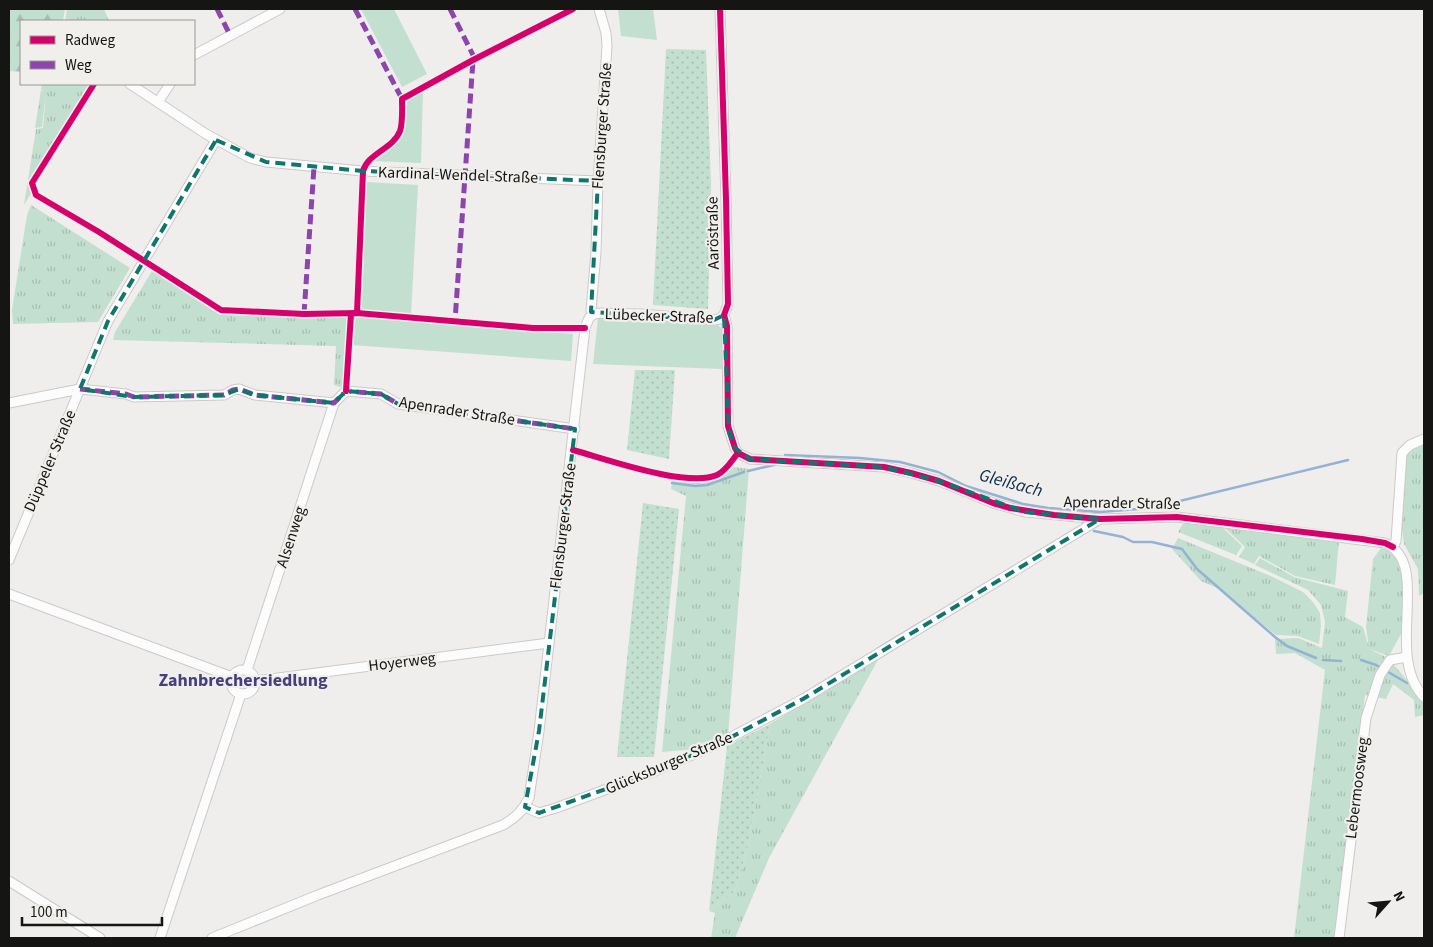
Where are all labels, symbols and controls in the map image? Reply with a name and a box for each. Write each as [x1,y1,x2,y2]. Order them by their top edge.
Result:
legend [20,20,195,85]
text: Radweg [65,30,115,51]
text: Weg [65,55,92,76]
street label: Flensburger Straße [587,62,617,190]
street label: Kardinal-Wendel-Straße [378,161,538,189]
street label: Aaröstraße [701,196,725,270]
street label: Lübecker Straße [604,303,714,329]
street label: Apenrader Straße [397,391,517,431]
street label: Düppeler Straße [19,406,81,515]
street label: Flensburger Straße [544,462,582,590]
water label: Gleißach [976,463,1046,503]
street label: Apenrader Straße [1063,491,1181,515]
street label: Alsenweg [271,503,311,571]
street label: Hoyerweg [367,647,437,677]
district label: Zahnbrechersiedlung [158,668,328,693]
street label: Glücksburger Straße [602,726,736,800]
street label: Lebermoosweg [1340,736,1374,840]
north arrow [1363,877,1413,927]
text: N [1388,888,1410,905]
scale bar [22,894,162,926]
text: 100 m [30,902,68,923]

